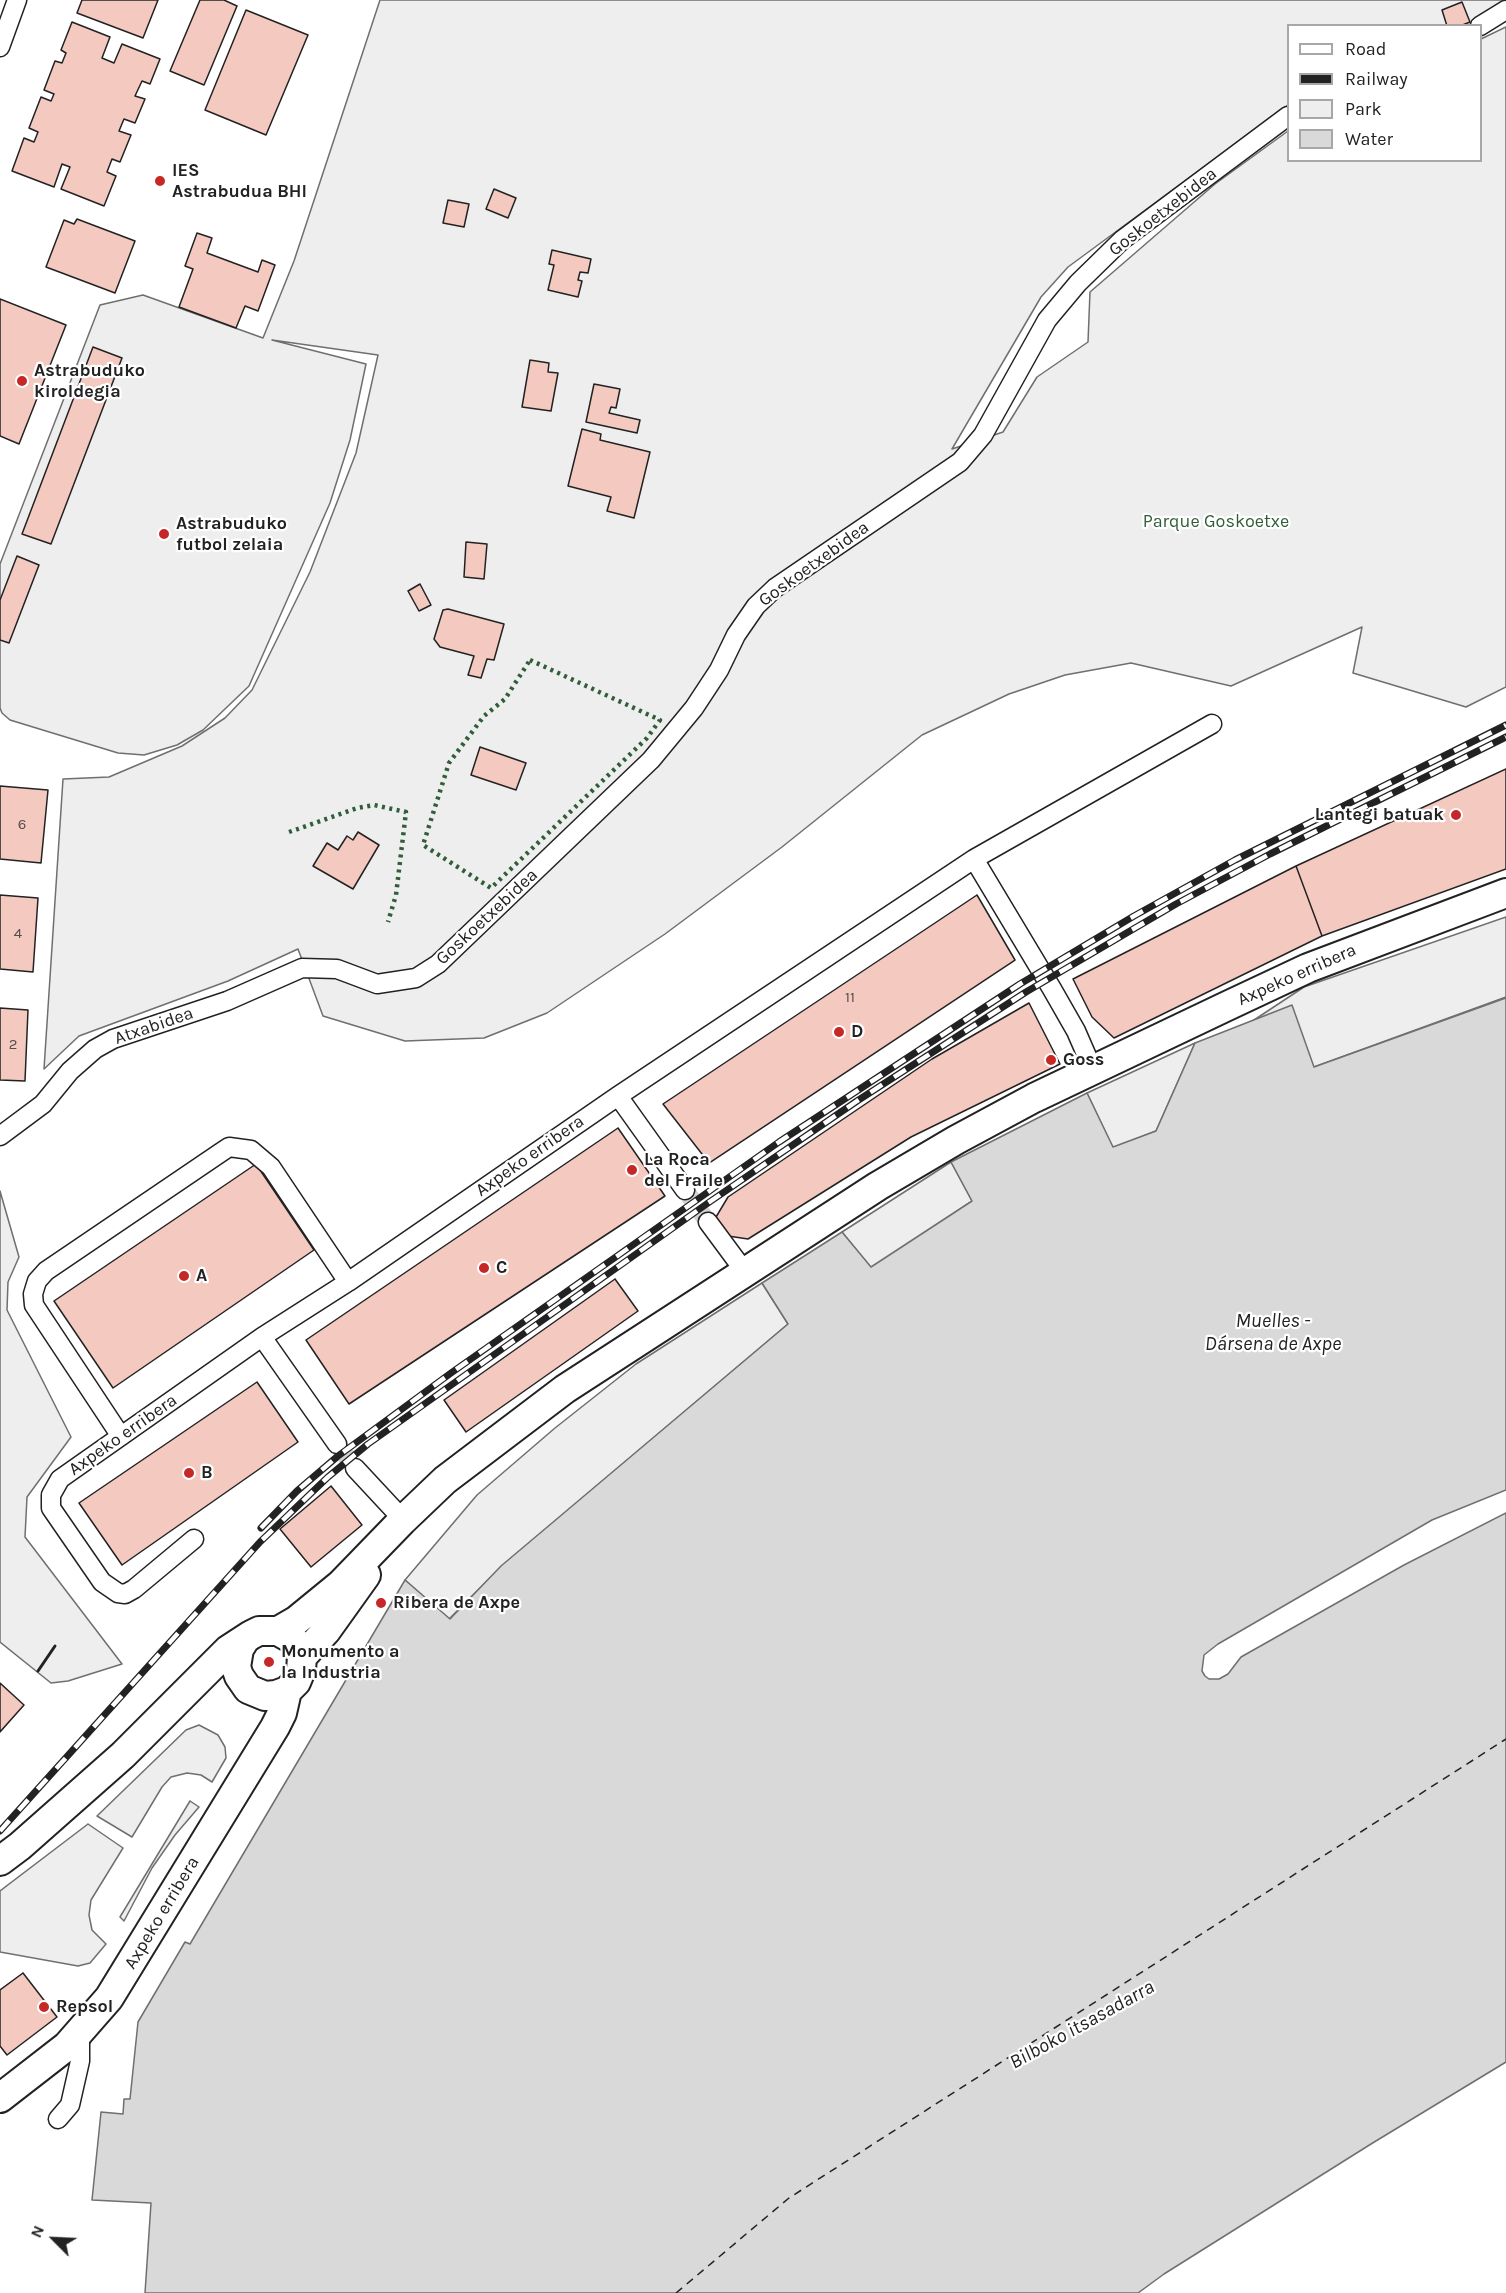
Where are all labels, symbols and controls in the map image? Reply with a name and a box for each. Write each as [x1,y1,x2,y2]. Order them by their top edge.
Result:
legend [1287,24,1482,162]
text: Road [1345,38,1386,60]
text: Railway [1345,68,1408,90]
text: Park [1345,98,1382,120]
text: Water [1345,128,1393,150]
place label: IES Astrabudua BHI [172,160,307,202]
street label: Goskoetxebidea [1105,163,1221,261]
marker: IES Astrabudua BHI [153,174,167,188]
place label: Astrabuduko kiroldegia [34,360,145,403]
marker: Astrabuduko kiroldegia [15,374,29,388]
park label: Parque Goskoetxe [1143,511,1289,533]
place label: Astrabuduko futbol zelaia [176,513,287,556]
street label: Goskoetxebidea [755,517,873,611]
marker: Astrabuduko futbol zelaia [157,527,171,541]
place label: Lantegi batuak [1315,804,1444,826]
marker: Lantegi batuak [1449,808,1463,822]
house number: 6 [18,816,26,834]
street label: Goskoetxebidea [432,864,542,970]
house number: 4 [14,925,22,943]
street label: Axpeko erribera [1234,939,1360,1011]
house number: 11 [845,989,855,1007]
street label: Atxabidea [112,1002,196,1050]
place label: D [851,1021,863,1043]
marker: D [832,1025,846,1039]
house number: 2 [9,1036,17,1054]
place label: Goss [1063,1049,1104,1071]
marker: Goss [1044,1053,1058,1067]
street label: Axpeko erribera [472,1111,588,1201]
place label: La Roca del Fraile [644,1149,723,1192]
marker: La Roca del Fraile [625,1163,639,1177]
place label: C [496,1257,507,1279]
marker: C [477,1261,491,1275]
place label: A [196,1265,207,1287]
marker: A [177,1269,191,1283]
water label: Muelles - Dársena de Axpe [1205,1309,1341,1356]
street label: Axpeko erribera [65,1390,181,1480]
place label: B [201,1462,213,1484]
marker: B [182,1466,196,1480]
place label: Ribera de Axpe [393,1592,520,1614]
marker: Ribera de Axpe [374,1596,388,1610]
place label: Monumento a la Industria [281,1641,400,1684]
marker: Monumento a la Industria [262,1655,276,1669]
street label: Axpeko erribera [120,1853,204,1973]
water label: Bilboko itsasadarra [1005,1975,1159,2075]
place label: Repsol [56,1996,113,2018]
marker: Repsol [37,2000,51,2014]
north arrow [24,2209,84,2269]
text: N [26,2222,48,2241]

